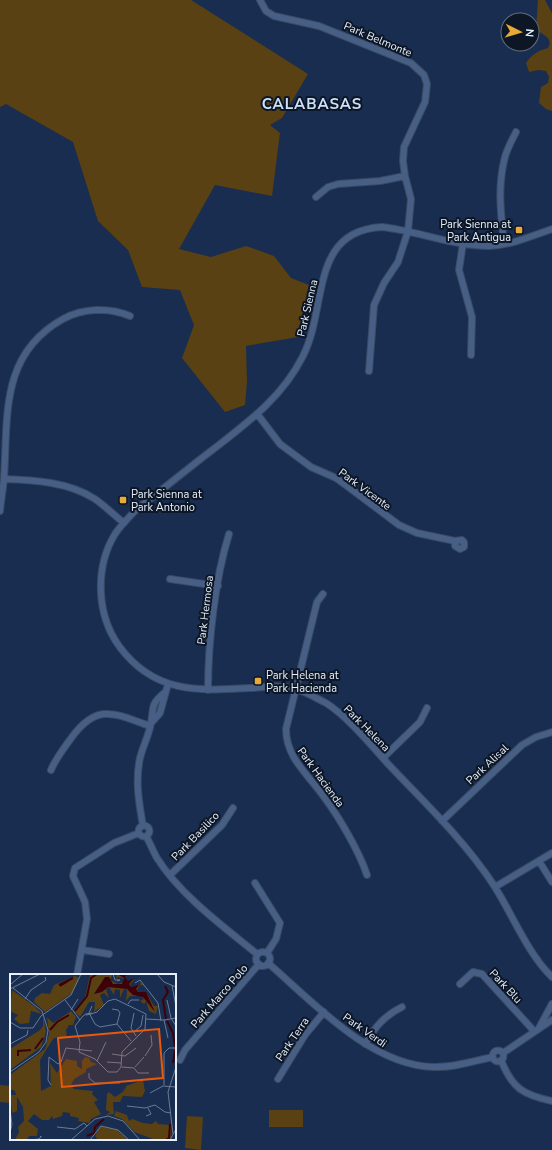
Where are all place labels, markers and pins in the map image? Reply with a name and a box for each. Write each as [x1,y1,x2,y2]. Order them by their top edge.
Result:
place label: Park Sienna at Park Antigua [440,217,511,245]
marker: Park Sienna at Park Antigua [514,225,524,235]
place label: Park Sienna at Park Antonio [131,487,202,515]
marker: Park Sienna at Park Antonio [118,495,128,505]
place label: Park Helena at Park Hacienda [266,668,339,696]
marker: Park Helena at Park Hacienda [253,676,263,686]

